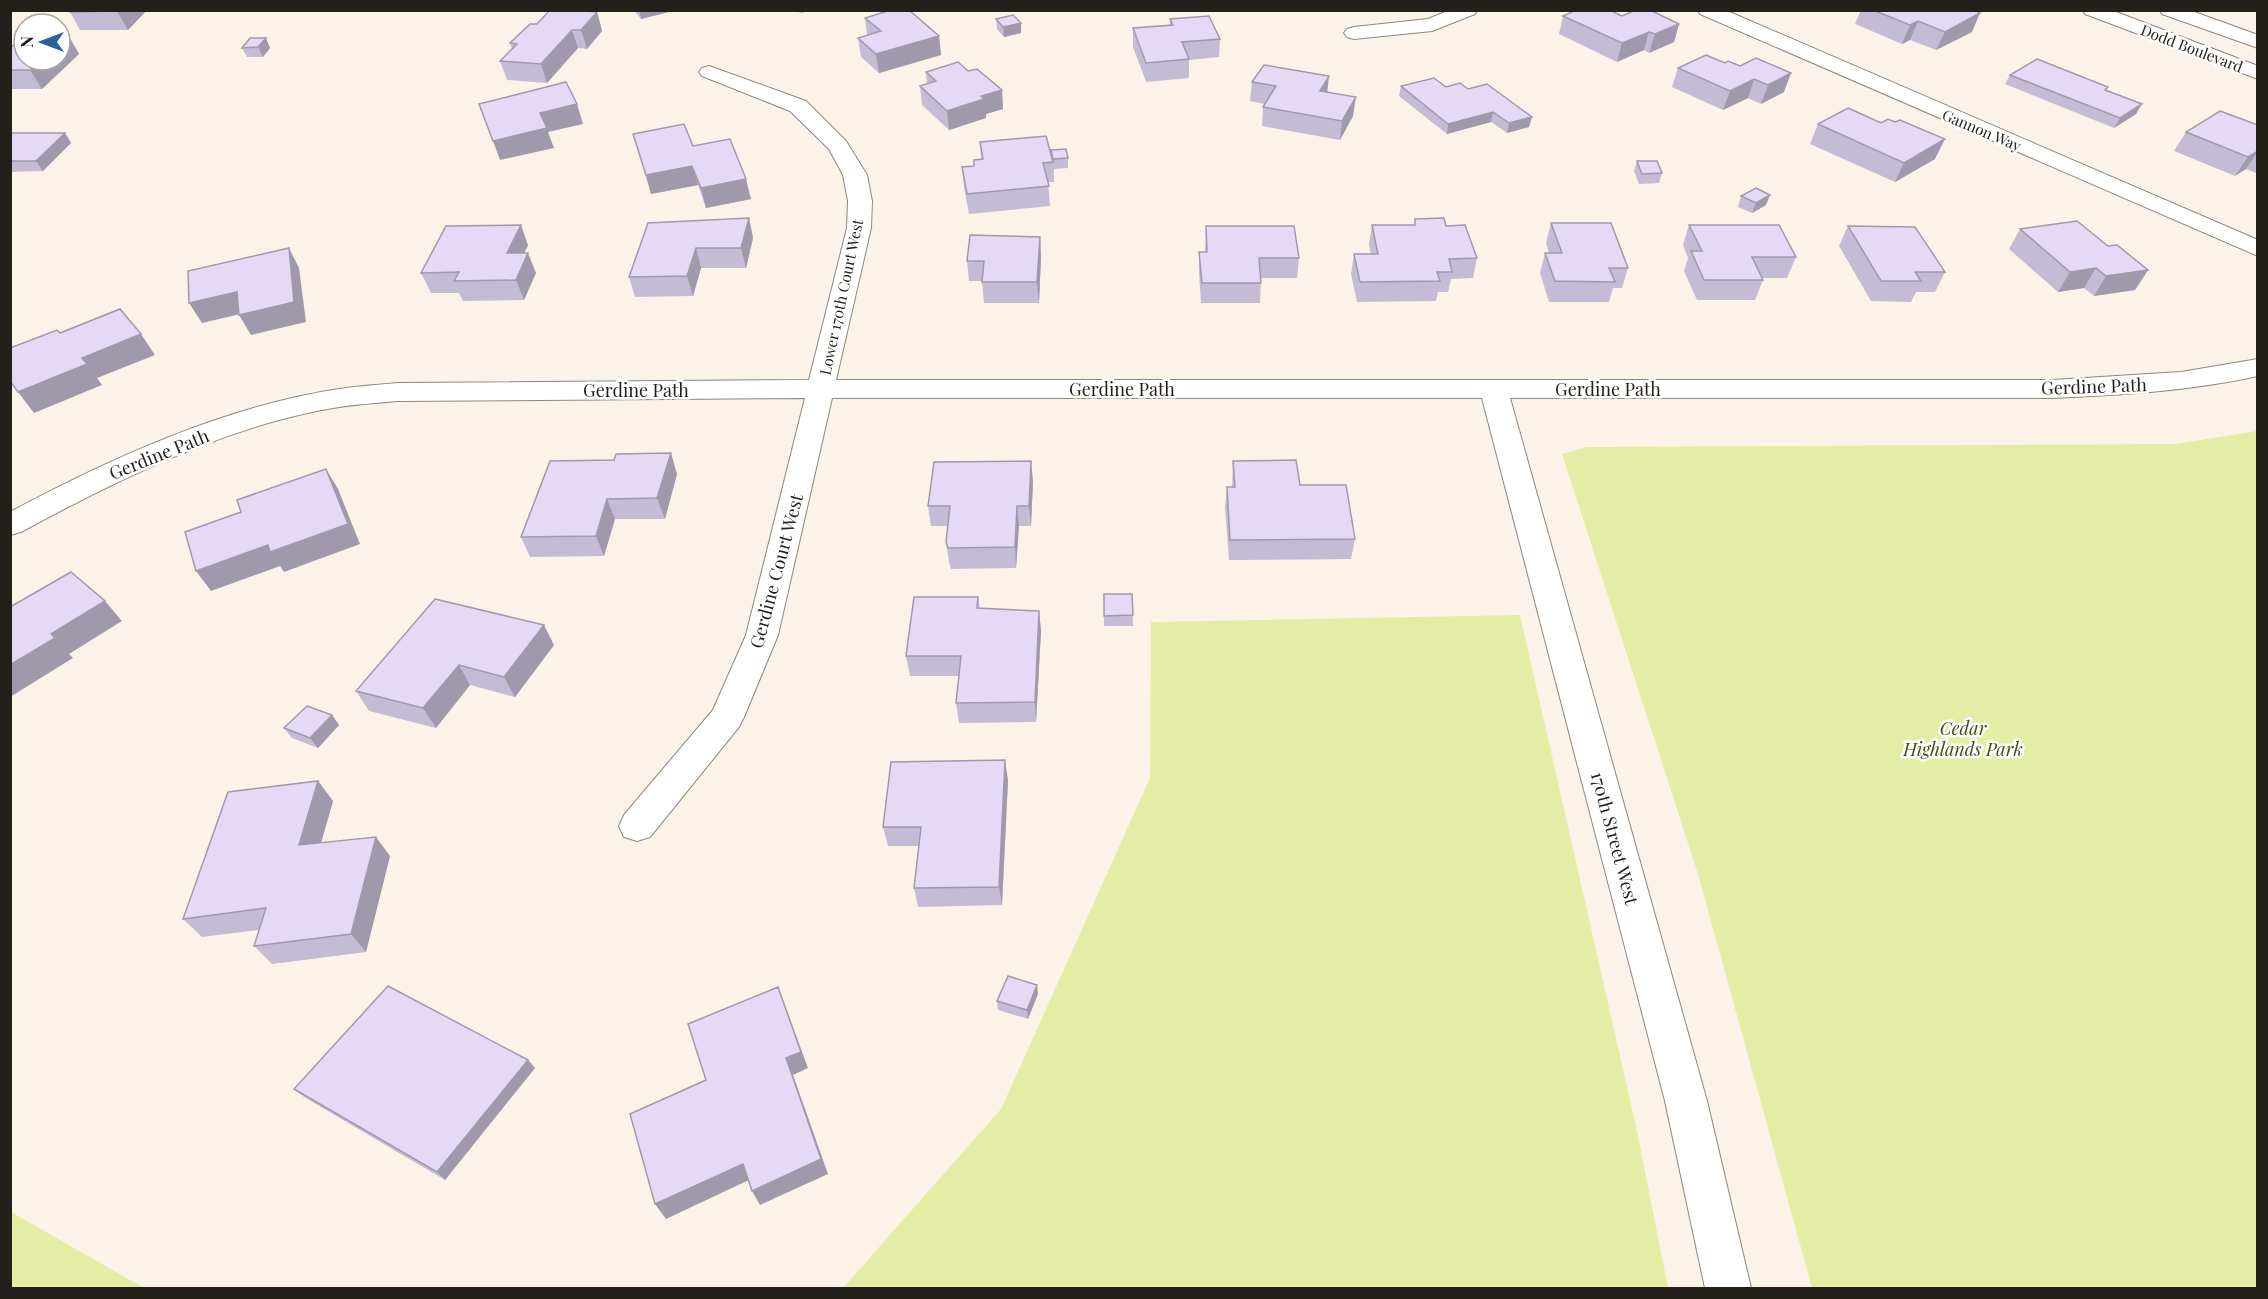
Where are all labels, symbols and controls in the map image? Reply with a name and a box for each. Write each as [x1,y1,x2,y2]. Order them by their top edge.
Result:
north arrow [12,12,72,72]
street label: Dodd Boulevard [2138,19,2246,77]
text: N [16,36,37,48]
street label: Gannon Way [1939,104,2025,156]
street label: Lower 170th Court West [815,217,867,377]
street label: Gerdine Path [2041,372,2148,400]
street label: Gerdine Path [1069,377,1175,401]
street label: Gerdine Path [1555,377,1661,401]
street label: Gerdine Path [583,378,689,402]
street label: Gerdine Path [105,423,213,485]
street label: Gerdine Court West [744,491,808,651]
park label: Cedar Highlands Park [1902,716,2023,761]
street label: 170th Street West [1586,769,1644,908]

